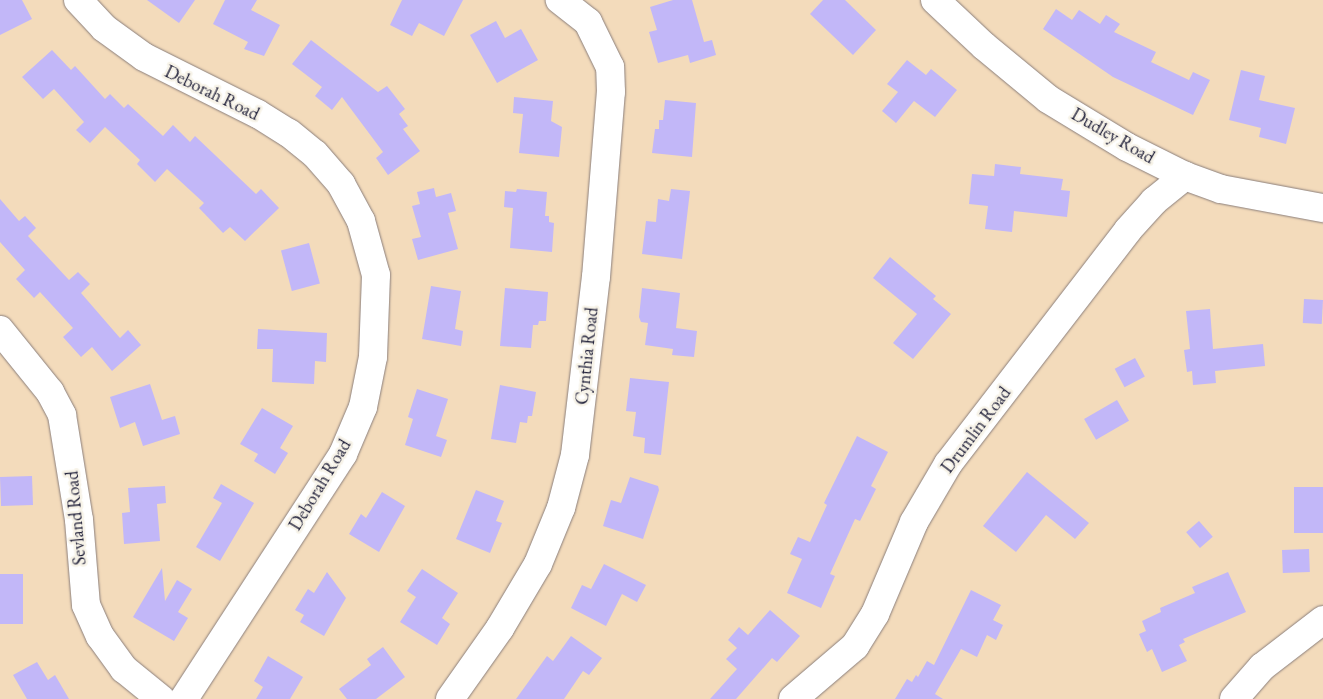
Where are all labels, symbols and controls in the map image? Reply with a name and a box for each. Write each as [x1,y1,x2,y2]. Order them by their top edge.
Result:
street label: Deborah Road [161,61,263,125]
street label: Dudley Road [1067,103,1159,169]
street label: Cynthia Road [571,306,603,406]
street label: Drumlin Road [937,383,1015,477]
street label: Deborah Road [284,436,356,534]
street label: Sevland Road [61,470,91,566]

